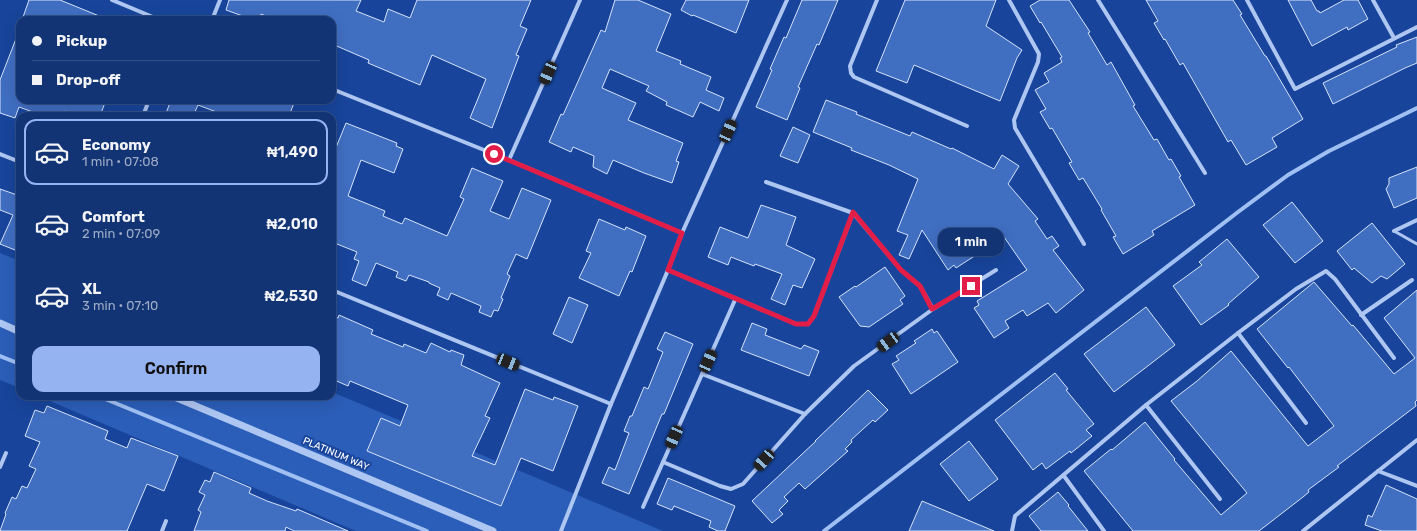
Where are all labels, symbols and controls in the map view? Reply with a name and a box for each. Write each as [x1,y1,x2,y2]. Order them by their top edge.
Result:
text: Pickup [56,32,107,50]
car [538,60,558,86]
text: Drop-off [56,71,120,89]
car [718,118,738,144]
icon: car [34,134,70,170]
text: Economy [82,136,151,154]
text: ₦1,490 [267,143,318,161]
route start [485,145,503,163]
text: 1 min · 07:08 [82,154,159,169]
icon: car [34,206,70,242]
text: Comfort [82,208,145,226]
text: ₦2,010 [267,215,318,233]
text: 2 min · 07:09 [82,226,160,241]
callout: 1 min [938,228,1004,256]
text: 1 min [955,234,987,249]
route end [962,277,980,295]
icon: car [34,278,70,314]
text: XL [82,280,101,298]
text: ₦2,530 [264,287,318,305]
text: 3 min · 07:10 [82,298,158,313]
car [875,330,901,354]
button: Confirm [32,346,320,392]
car [698,348,718,374]
car [495,352,521,372]
car [664,424,684,450]
street label: PLATINUM WAY [301,435,371,474]
car [752,447,776,473]

